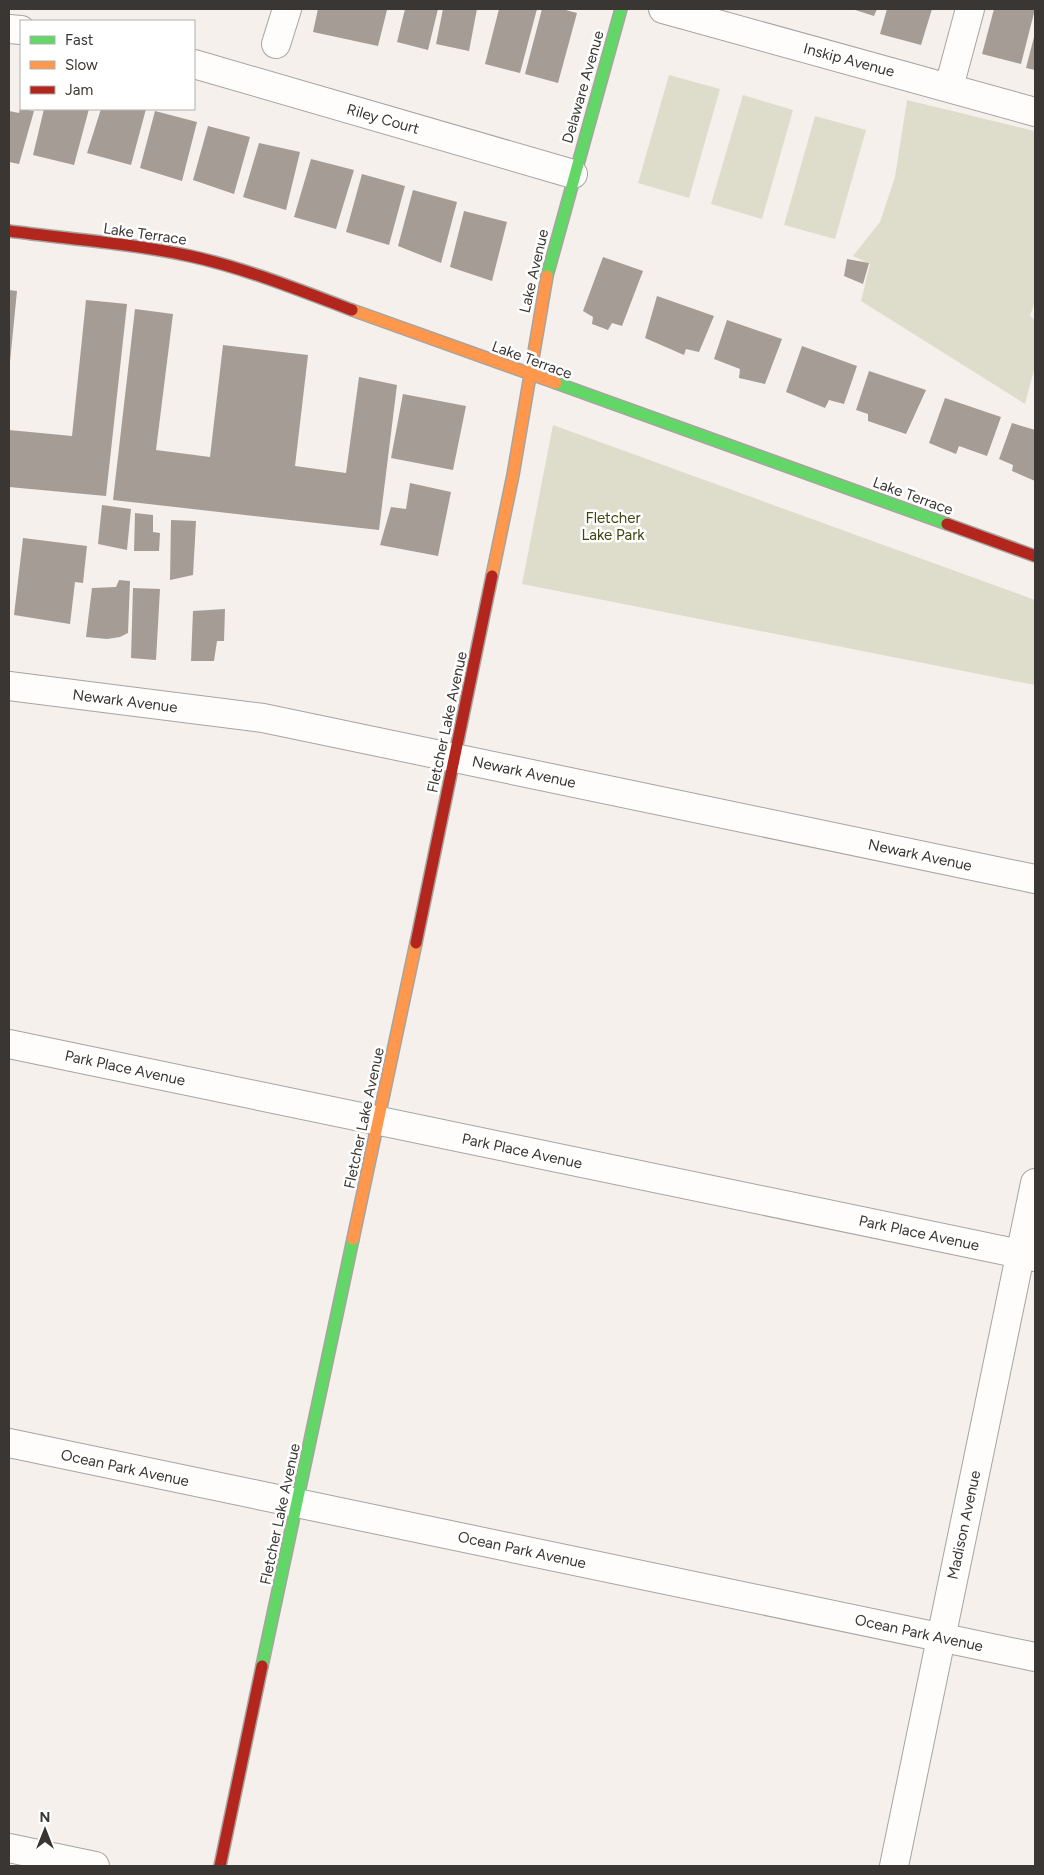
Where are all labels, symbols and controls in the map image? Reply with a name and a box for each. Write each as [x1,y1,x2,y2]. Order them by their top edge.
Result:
legend [20,20,195,110]
street label: Delaware Avenue [558,29,608,145]
text: Fast [65,31,94,49]
street label: Inskip Avenue [802,39,896,81]
text: Slow [65,56,98,74]
text: Jam [65,81,93,99]
street label: Riley Court [345,100,422,138]
street label: Lake Terrace [102,219,188,249]
street label: Lake Avenue [516,227,552,315]
street label: Lake Terrace [489,337,575,383]
street label: Lake Terrace [870,473,956,519]
park label: Fletcher Lake Park [582,509,645,544]
street label: Fletcher Lake Avenue [423,650,471,794]
street label: Newark Avenue [71,686,179,716]
street label: Newark Avenue [470,752,578,792]
street label: Newark Avenue [866,835,974,875]
street label: Park Place Avenue [63,1046,187,1090]
street label: Fletcher Lake Avenue [340,1046,388,1190]
street label: Park Place Avenue [460,1129,584,1173]
street label: Park Place Avenue [857,1211,981,1255]
street label: Fletcher Lake Avenue [256,1442,304,1586]
street label: Ocean Park Avenue [59,1446,191,1490]
street label: Madison Avenue [944,1469,984,1581]
street label: Ocean Park Avenue [456,1528,588,1572]
street label: Ocean Park Avenue [853,1611,985,1655]
north arrow [20,1805,70,1855]
text: N [40,1809,50,1826]

